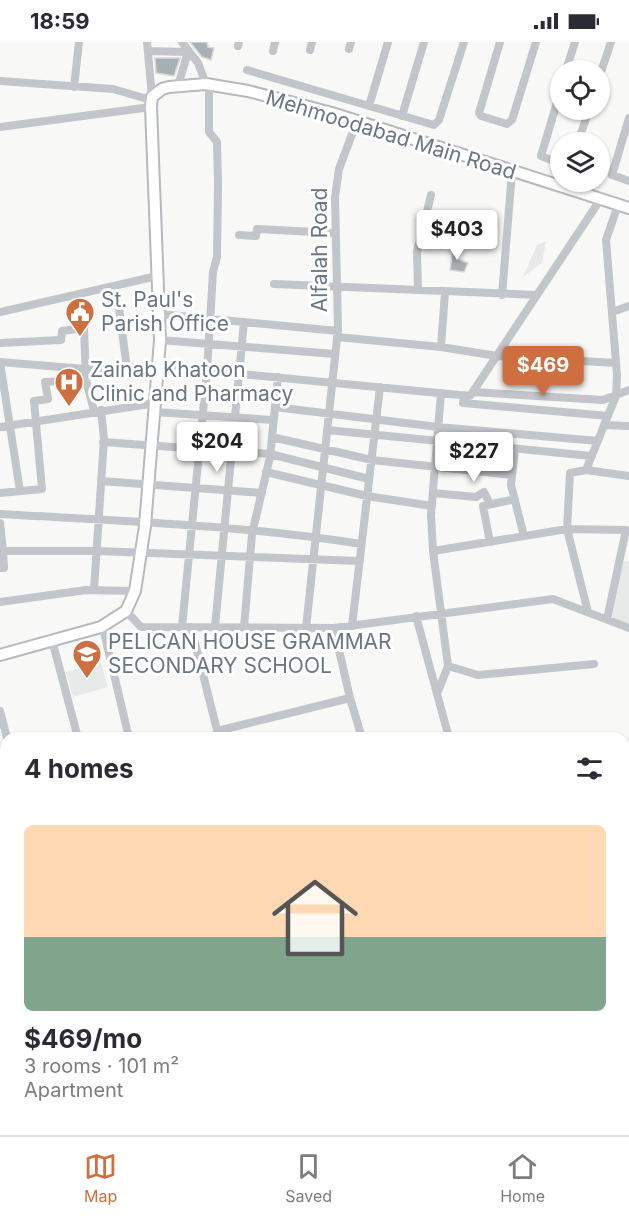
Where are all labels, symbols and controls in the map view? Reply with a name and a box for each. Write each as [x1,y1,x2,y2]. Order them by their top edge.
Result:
text: 18:59 [30,8,90,34]
map controls [550,60,610,192]
button: locate [550,60,610,120]
street label: Mehmoodabad Main Road [263,85,519,185]
button: layers [550,132,610,192]
street label: Alfalah Road [307,188,332,312]
pin: $403 [421,210,493,261]
text: $403 [430,217,484,241]
place label: St. Paul's Parish Office [101,287,229,336]
public building icon: St. Paul's Parish Office [64,296,96,338]
pin: $469 [507,346,579,397]
text: $469 [517,353,569,377]
place label: Zainab Khatoon Clinic and Pharmacy [90,357,294,406]
hospital icon: Zainab Khatoon Clinic and Pharmacy [53,366,85,408]
pin: $204 [181,422,253,473]
text: $204 [191,429,243,453]
pin: $227 [438,432,510,483]
text: $227 [449,439,499,463]
place label: PELICAN HOUSE GRAMMAR SECONDARY SCHOOL [108,629,392,678]
school or university icon: PELICAN HOUSE GRAMMAR SECONDARY SCHOOL [71,638,103,680]
icon: filters [573,752,606,785]
text: 4 homes [24,753,134,784]
icon: home [261,864,369,972]
text: $469/mo [24,1023,142,1054]
text: 3 rooms · 101 m² [24,1054,179,1078]
text: Apartment [24,1078,123,1102]
tab: Map [84,1150,117,1206]
tab: Saved [285,1150,332,1206]
tab: Home [500,1150,545,1206]

